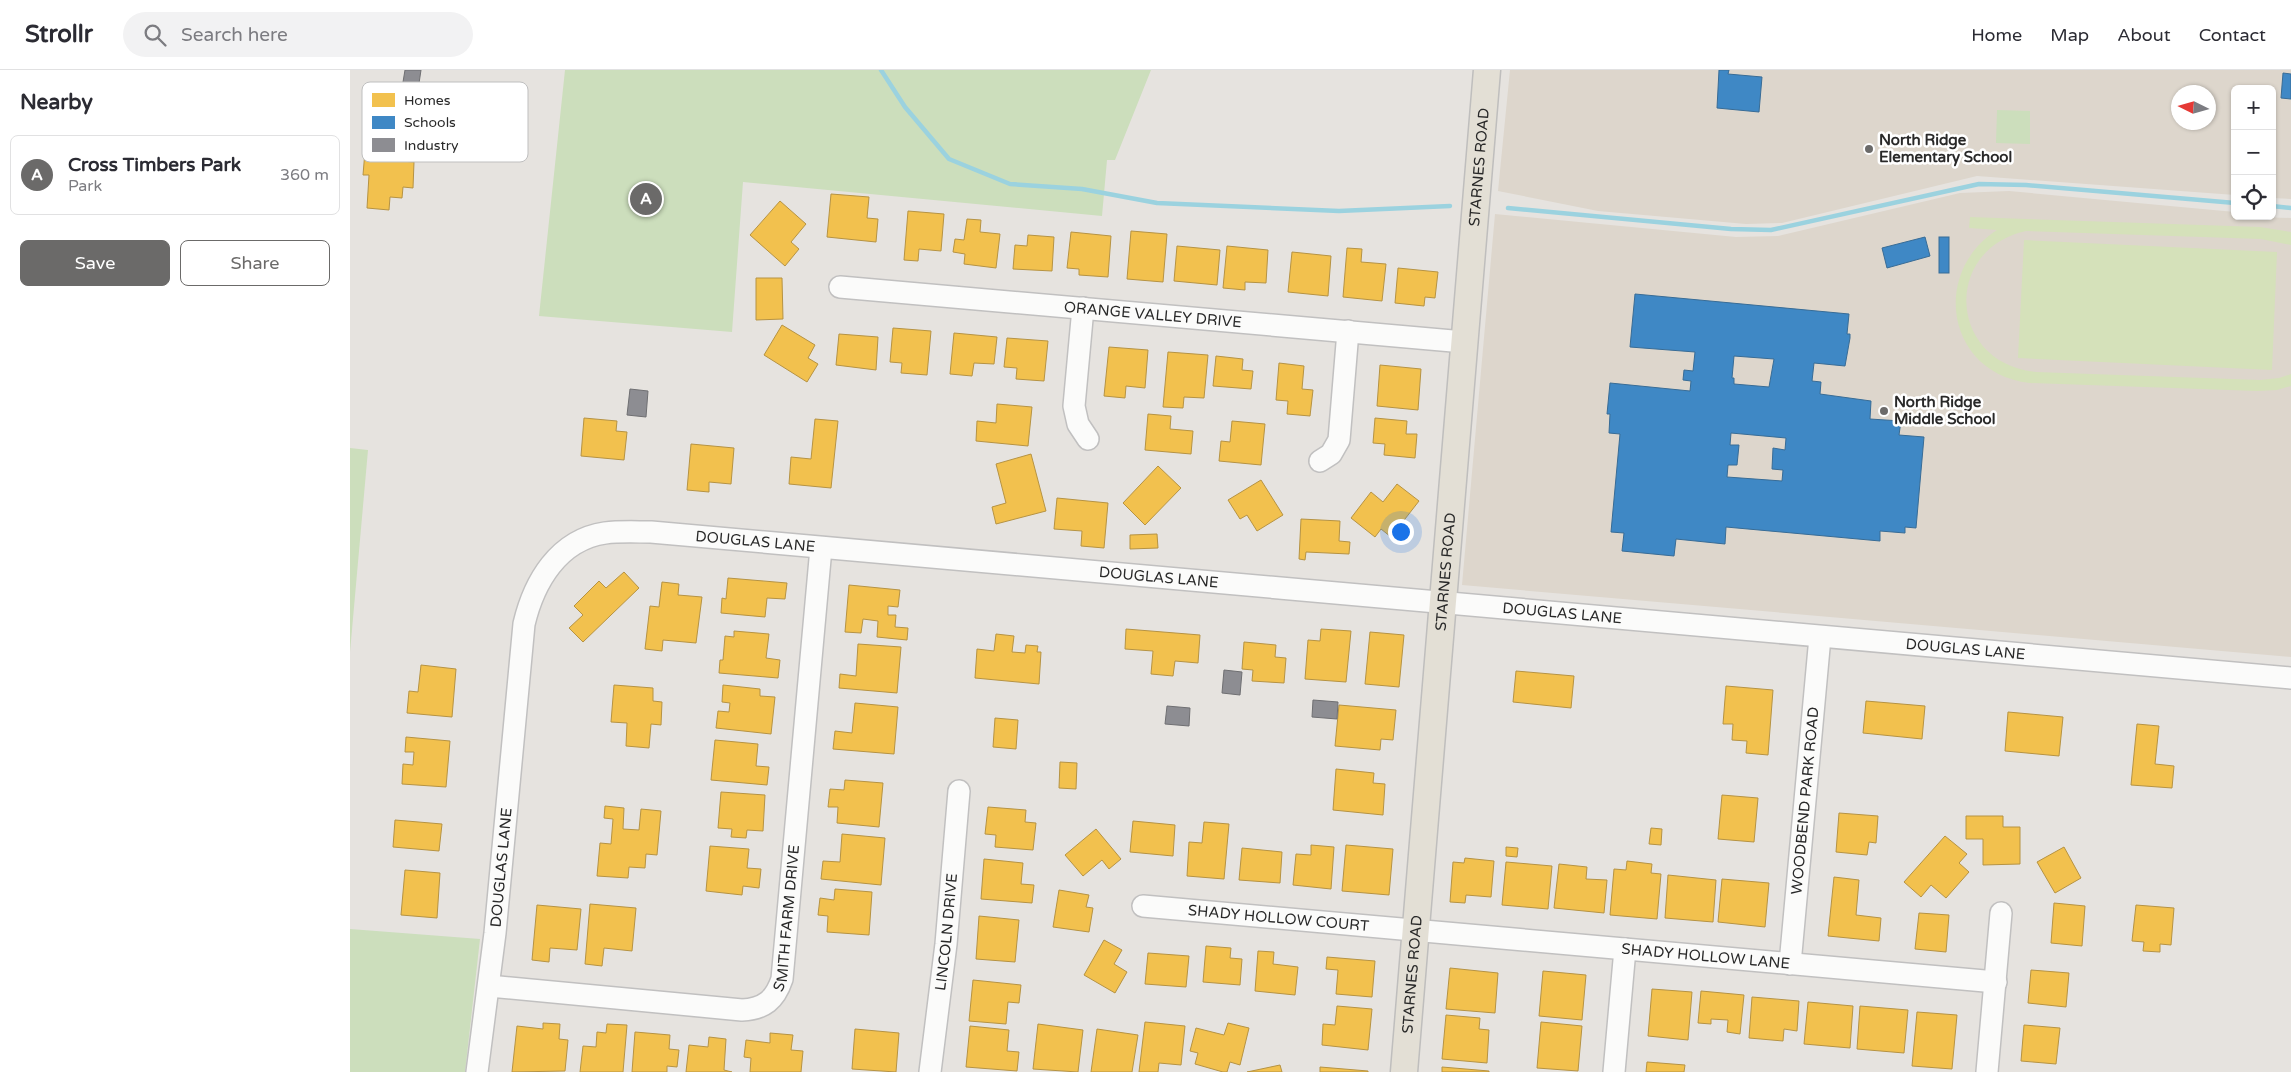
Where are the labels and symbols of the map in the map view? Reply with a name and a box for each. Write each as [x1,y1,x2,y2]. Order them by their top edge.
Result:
legend [362,82,528,162]
north arrow [2171,85,2216,130]
text: Homes [404,92,451,109]
street label: STARNES ROAD [1465,107,1493,227]
text: Schools [404,114,456,131]
place label: North Ridge Elementary School [1879,131,2012,167]
text: Industry [404,137,459,154]
marker: North Ridge Elementary School [1863,143,1875,155]
pin: A [630,180,662,218]
street label: ORANGE VALLEY DRIVE [1063,298,1242,331]
place label: North Ridge Middle School [1894,393,1995,428]
marker: North Ridge Middle School [1878,405,1890,417]
street label: STARNES ROAD [1432,512,1459,632]
your location [1388,519,1414,545]
street label: DOUGLAS LANE [695,527,816,556]
street label: DOUGLAS LANE [1098,563,1219,591]
street label: DOUGLAS LANE [1502,599,1623,627]
street label: DOUGLAS LANE [1905,635,2026,663]
street label: WOODBEND PARK ROAD [1787,706,1823,895]
street label: DOUGLAS LANE [487,807,516,928]
street label: SMITH FARM DRIVE [769,844,803,994]
street label: LINCOLN DRIVE [931,872,961,992]
street label: SHADY HOLLOW COURT [1187,901,1370,935]
street label: STARNES ROAD [1398,914,1426,1034]
street label: SHADY HOLLOW LANE [1621,940,1791,973]

